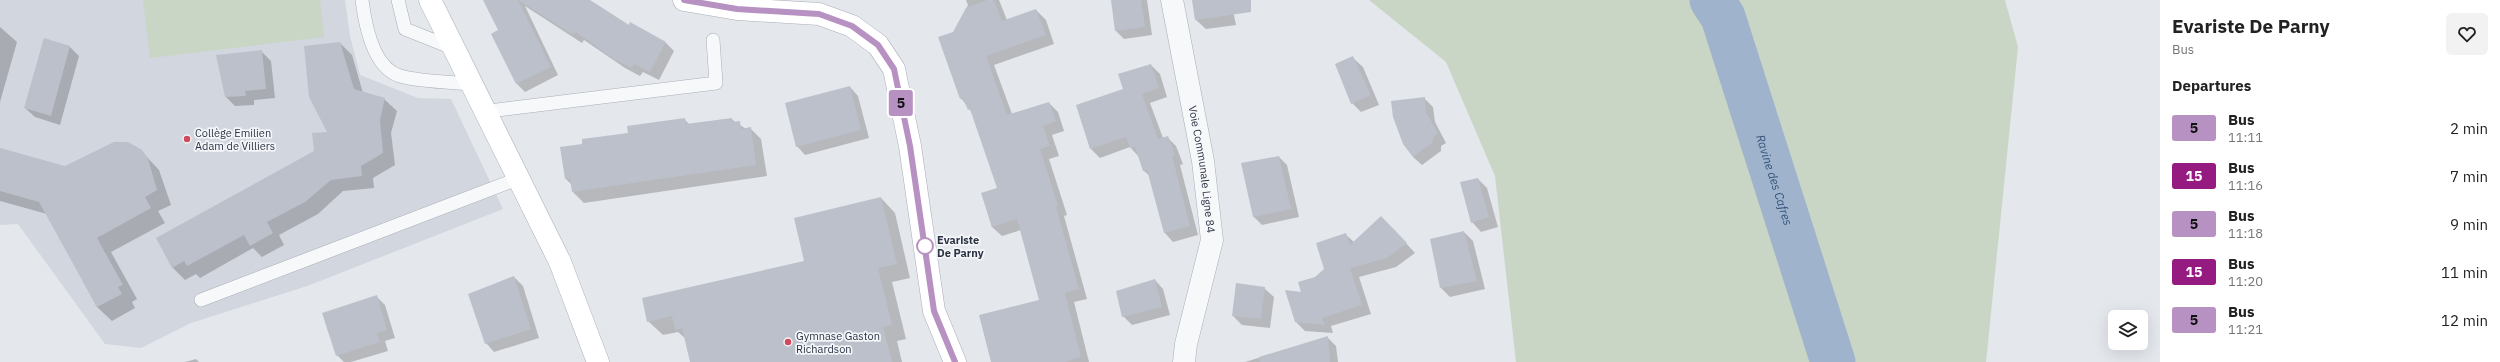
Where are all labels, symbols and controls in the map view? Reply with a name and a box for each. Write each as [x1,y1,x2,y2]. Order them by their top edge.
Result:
button: heart [2446,13,2488,55]
text: Evariste De Parny [2172,14,2330,38]
text: Bus [2172,41,2194,58]
text: Departures [2172,76,2251,95]
line badge: 5 [888,90,914,116]
text: 5 [897,94,905,112]
street label: Voie Communale Ligne 84 [1186,105,1218,234]
text: Bus [2228,110,2255,129]
text: 5 [2190,119,2198,137]
text: 2 min [2450,119,2488,138]
place label: Collège Emilien Adam de Villiers [195,126,275,153]
text: 11:11 [2228,129,2263,146]
water label: Ravine des Cafres [1753,132,1796,227]
marker: Collège Emilien Adam de Villiers [182,134,192,144]
text: Bus [2228,158,2255,177]
text: 15 [2186,167,2202,185]
text: 7 min [2450,167,2488,186]
text: 11:16 [2228,177,2263,194]
text: Bus [2228,206,2255,225]
text: 5 [2190,215,2198,233]
text: 9 min [2450,215,2488,234]
text: 11:18 [2228,225,2263,242]
place label: Evariste De Parny [937,233,984,260]
marker: Evariste De Parny [916,237,934,255]
text: Bus [2228,254,2255,273]
text: 15 [2186,263,2202,281]
text: 11 min [2441,263,2488,282]
text: 11:20 [2228,273,2263,290]
text: Bus [2228,302,2255,321]
map controls [2108,310,2148,350]
button: layers [2108,310,2148,350]
text: 5 [2190,311,2198,329]
text: 12 min [2441,311,2488,330]
text: 11:21 [2228,321,2263,338]
place label: Gymnase Gaston Richardson [796,329,880,356]
marker: Gymnase Gaston Richardson [783,337,793,347]

